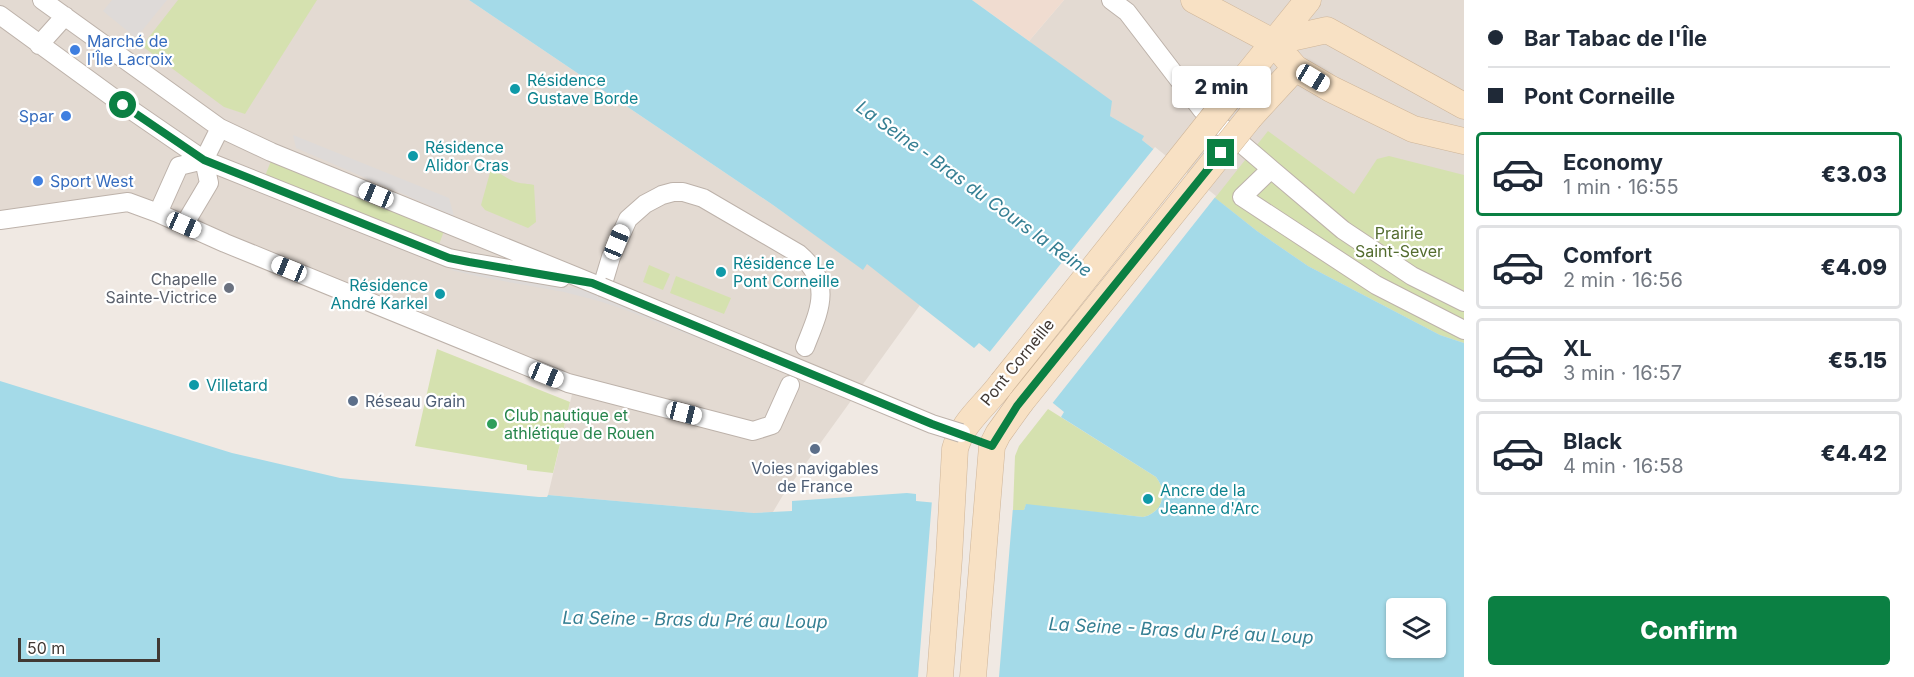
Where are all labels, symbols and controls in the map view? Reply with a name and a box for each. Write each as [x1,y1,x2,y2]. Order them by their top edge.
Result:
text: Bar Tabac de l'Île [1524,25,1707,51]
place label: Marché de l'Île Lacroix [87,31,173,69]
marker: Marché de l'Île Lacroix [68,43,82,57]
car [1293,61,1333,95]
callout: 2 min [1172,66,1270,108]
place label: Résidence Gustave Borde [527,70,638,108]
text: 2 min [1194,75,1249,99]
marker: Résidence Gustave Borde [508,82,522,96]
text: Pont Corneille [1524,83,1675,109]
route start [109,91,136,118]
water label: La Seine - Bras du Cours la Reine [852,96,1096,281]
place label: Spar [19,106,54,126]
marker: Spar [59,109,73,123]
place label: Résidence Alidor Cras [425,137,509,175]
route end [1207,139,1234,166]
icon: car [1491,147,1545,201]
marker: Résidence Alidor Cras [406,149,420,163]
text: Economy [1563,149,1663,175]
text: €3.03 [1821,161,1887,187]
place label: Sport West [50,171,134,191]
marker: Sport West [31,174,45,188]
text: 1 min · 16:55 [1563,175,1679,199]
car [356,180,396,210]
car [164,209,204,241]
car [602,222,632,262]
park label: Prairie Saint-Sever [1355,223,1443,261]
icon: car [1491,240,1545,294]
text: Comfort [1563,242,1652,268]
place label: Résidence Le Pont Corneille [733,253,839,291]
car [269,254,309,284]
text: €4.09 [1821,254,1887,280]
marker: Résidence Le Pont Corneille [714,265,728,279]
text: 2 min · 16:56 [1563,268,1683,292]
place label: Chapelle Sainte-Victrice [106,269,217,307]
place label: Résidence André Karkel [330,275,428,313]
marker: Chapelle Sainte-Victrice [222,281,236,295]
marker: Résidence André Karkel [433,287,447,301]
street label: Pont Corneille [976,314,1058,410]
icon: car [1491,333,1545,387]
text: XL [1563,335,1592,361]
text: €5.15 [1828,347,1887,373]
car [526,360,566,390]
text: 3 min · 16:57 [1563,361,1682,385]
place label: Villetard [206,375,268,395]
marker: Villetard [187,378,201,392]
place label: Réseau Grain [365,391,466,411]
marker: Réseau Grain [346,394,360,408]
car [664,400,704,426]
place label: Club nautique et athlétique de Rouen [504,405,655,443]
marker: Club nautique et athlétique de Rouen [485,417,499,431]
icon: car [1491,426,1545,480]
text: Black [1563,428,1622,454]
text: €4.42 [1820,440,1887,466]
marker: Voies navigables de France [808,442,822,456]
text: 4 min · 16:58 [1563,454,1684,478]
place label: Voies navigables de France [751,458,879,496]
place label: Ancre de la Jeanne d'Arc [1160,480,1260,518]
marker: Ancre de la Jeanne d'Arc [1141,492,1155,506]
button: Confirm [1488,596,1890,665]
map controls [1386,598,1446,658]
button: layers [1386,598,1446,658]
water label: La Seine - Bras du Pré au Loup [562,607,828,632]
water label: La Seine - Bras du Pré au Loup [1048,613,1314,648]
scale bar [18,635,160,662]
text: 50 m [27,638,65,658]

